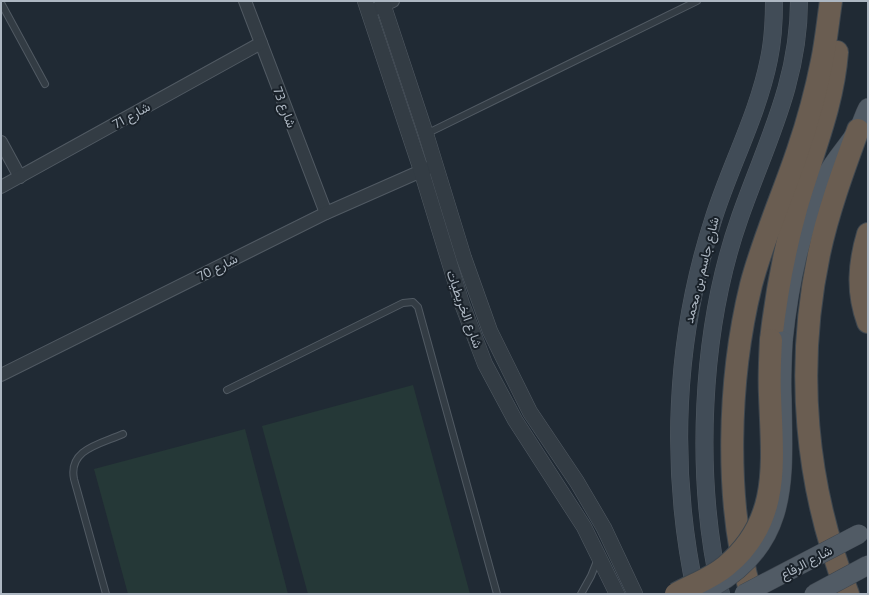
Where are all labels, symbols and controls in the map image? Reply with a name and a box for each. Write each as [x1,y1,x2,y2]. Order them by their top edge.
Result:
street label: شارع 73 [268,84,300,131]
street label: شارع 71 [109,98,154,134]
street label: شارع جاسم بن محمد [680,215,724,325]
street label: شارع 70 [194,250,241,286]
street label: شارع الخريطيات [442,268,487,351]
street label: شارع الرفاع [777,542,836,584]

